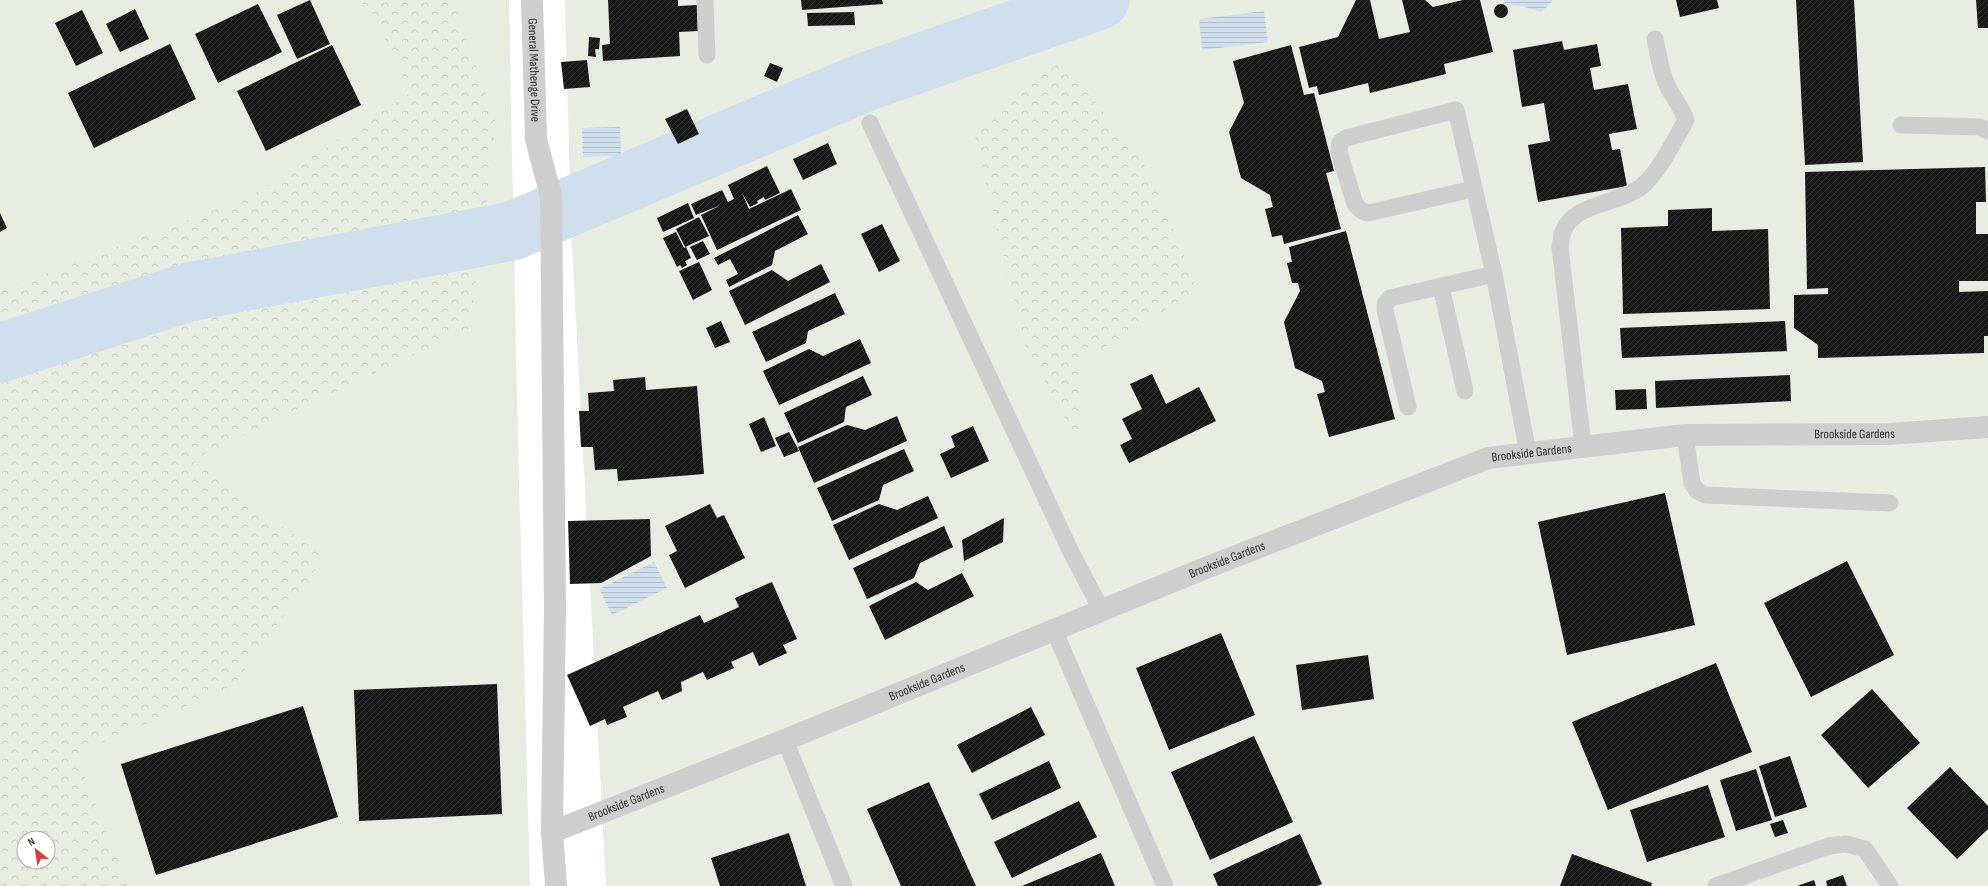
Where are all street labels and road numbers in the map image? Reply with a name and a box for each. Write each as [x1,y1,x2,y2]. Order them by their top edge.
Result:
street label: General Mathenge Drive [525,18,544,122]
street label: Brookside Gardens [1814,426,1896,442]
street label: Brookside Gardens [1491,440,1573,466]
street label: Brookside Gardens [1186,537,1268,582]
street label: Brookside Gardens [887,659,968,705]
street label: Brookside Gardens [586,780,667,825]

